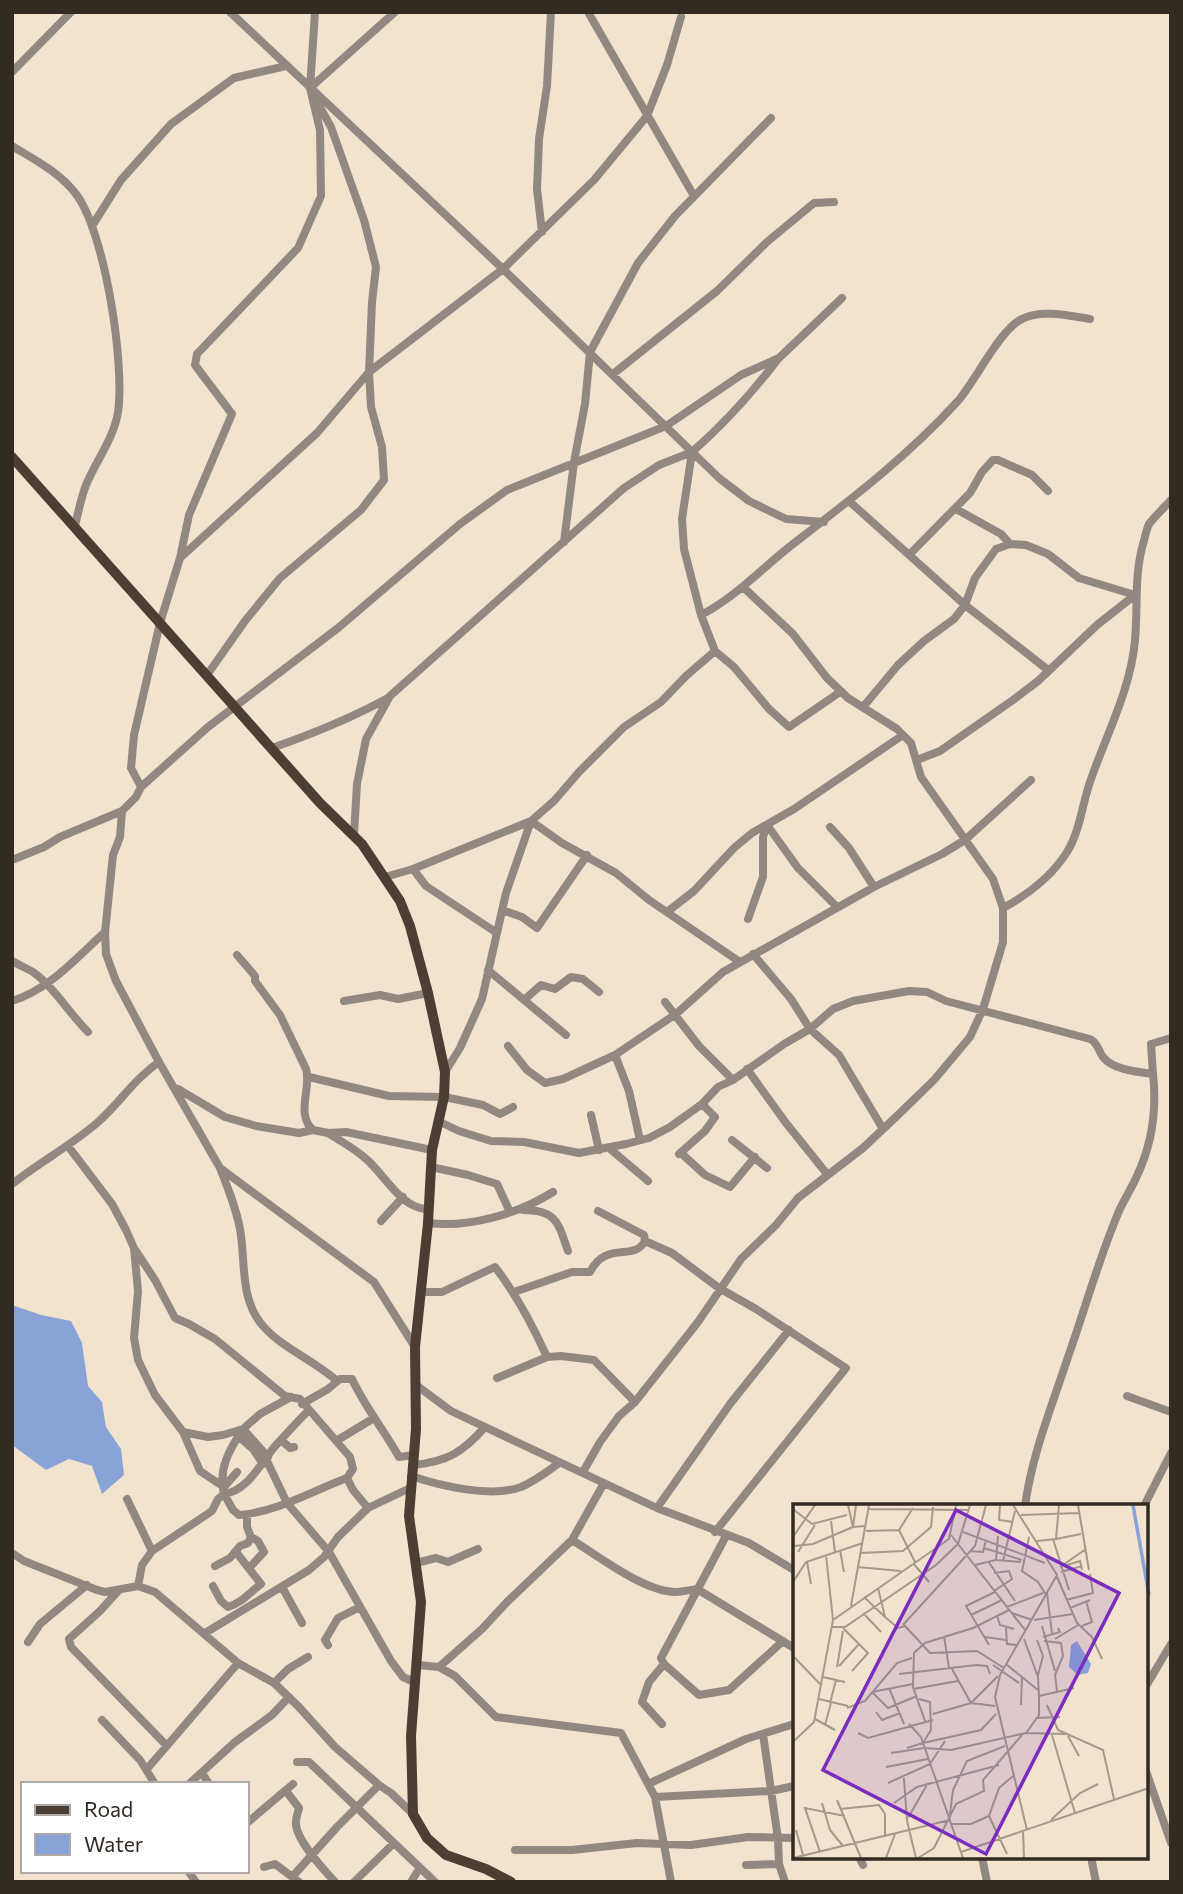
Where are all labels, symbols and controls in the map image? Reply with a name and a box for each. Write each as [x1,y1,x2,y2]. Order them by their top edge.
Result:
inset map [793,1504,1148,1859]
legend [21,1782,248,1873]
text: Road [84,1796,133,1821]
text: Water [84,1831,143,1856]

